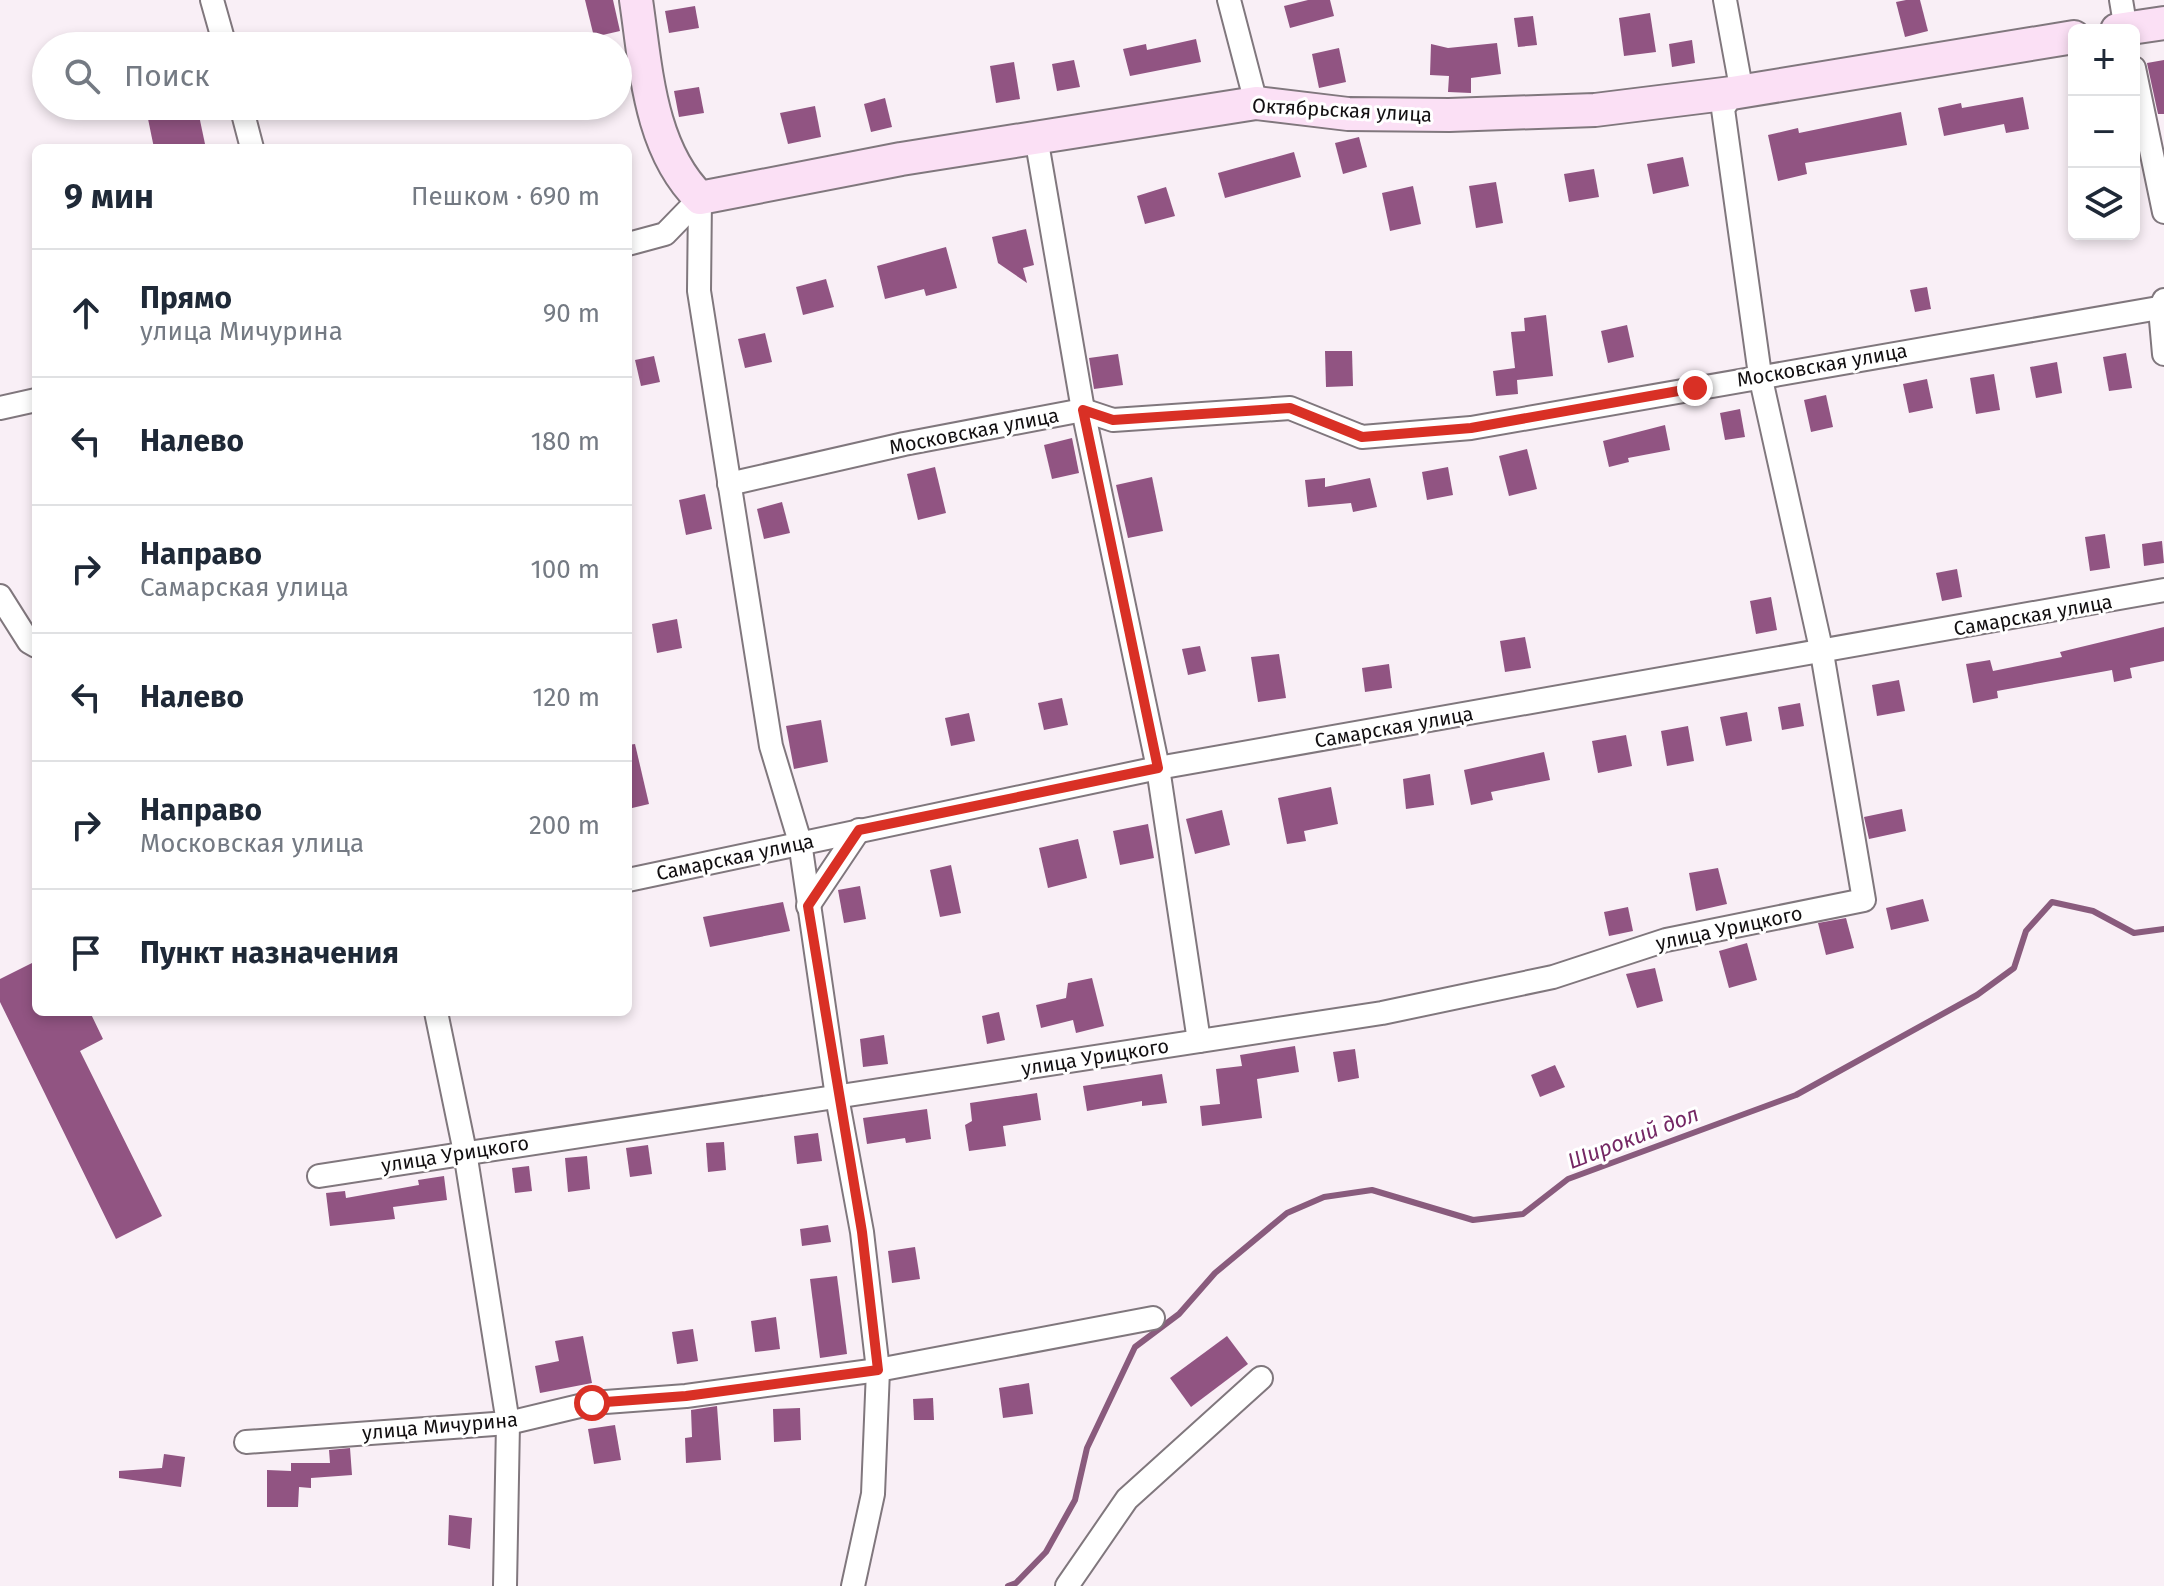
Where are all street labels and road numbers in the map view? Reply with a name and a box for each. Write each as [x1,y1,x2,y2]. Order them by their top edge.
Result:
street label: Октябрьская улица [1251,93,1433,127]
street label: Московская улица [1735,338,1909,392]
street label: Московская улица [887,403,1061,459]
street label: Самарская улица [1952,589,2114,641]
street label: Самарская улица [1313,701,1475,753]
street label: Самарская улица [654,829,816,885]
street label: улица Урицкого [1654,901,1804,955]
street label: улица Урицкого [1020,1033,1170,1081]
street label: улица Урицкого [380,1130,530,1178]
street label: улица Мичурина [361,1407,519,1445]

